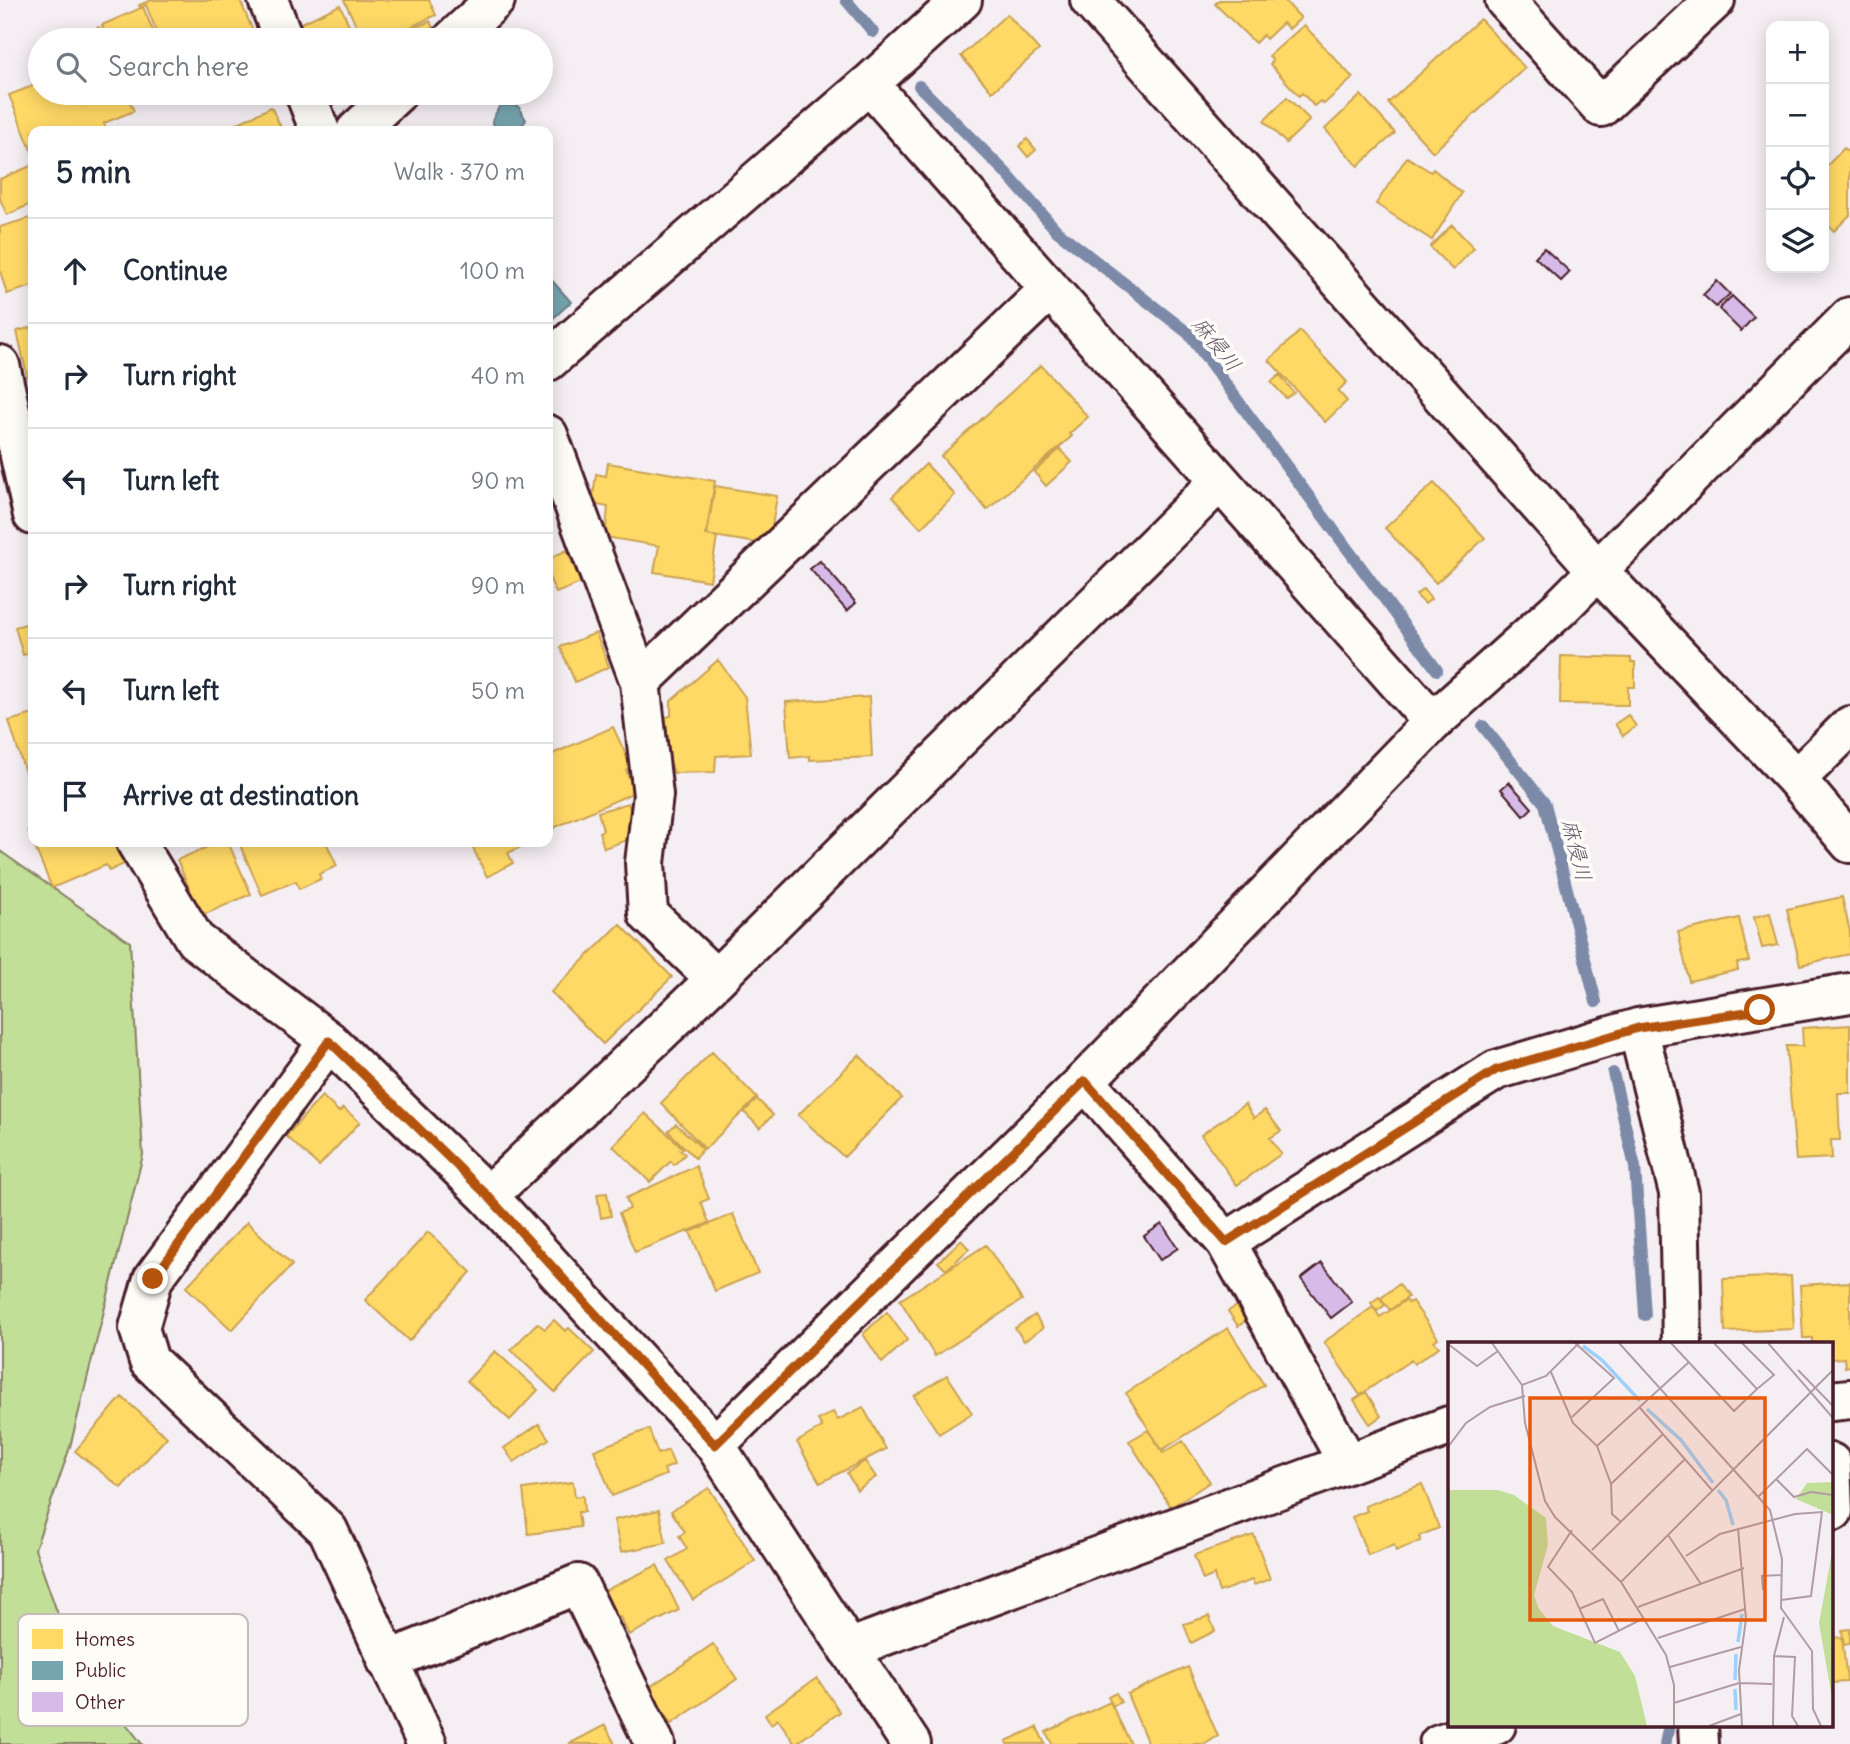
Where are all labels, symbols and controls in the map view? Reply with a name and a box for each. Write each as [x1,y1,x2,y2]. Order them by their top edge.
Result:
map controls [1766,21,1829,273]
button: + [1766,21,1829,84]
search box [28,28,553,105]
icon: search [52,48,90,86]
text: Search here [108,50,249,83]
button: − [1766,84,1829,147]
button: locate [1766,147,1829,210]
text: 5 min [56,153,131,191]
text: Walk · 370 m [394,157,525,186]
button: layers [1766,210,1829,273]
icon: ahead [56,252,94,290]
text: Continue [123,254,228,287]
text: 100 m [460,256,525,285]
water label: 麻侵川 [1187,311,1247,377]
icon: right [56,357,94,395]
text: Turn right [123,359,236,392]
text: 40 m [471,361,525,390]
icon: left [56,462,94,500]
text: Turn left [123,464,219,497]
text: 90 m [471,466,525,495]
icon: right [56,567,94,605]
text: Turn right [123,569,236,602]
text: 90 m [471,571,525,600]
icon: left [56,672,94,710]
text: Turn left [123,674,219,707]
text: 50 m [471,676,525,705]
icon: arrive [56,777,94,815]
text: Arrive at destination [123,779,359,812]
water label: 麻侵川 [1556,816,1598,884]
route start [1744,994,1775,1025]
route end [137,1263,168,1294]
inset map [1448,1342,1832,1726]
legend [18,1614,248,1726]
text: Homes [75,1627,135,1651]
text: Public [75,1658,126,1682]
text: Other [75,1690,125,1714]

